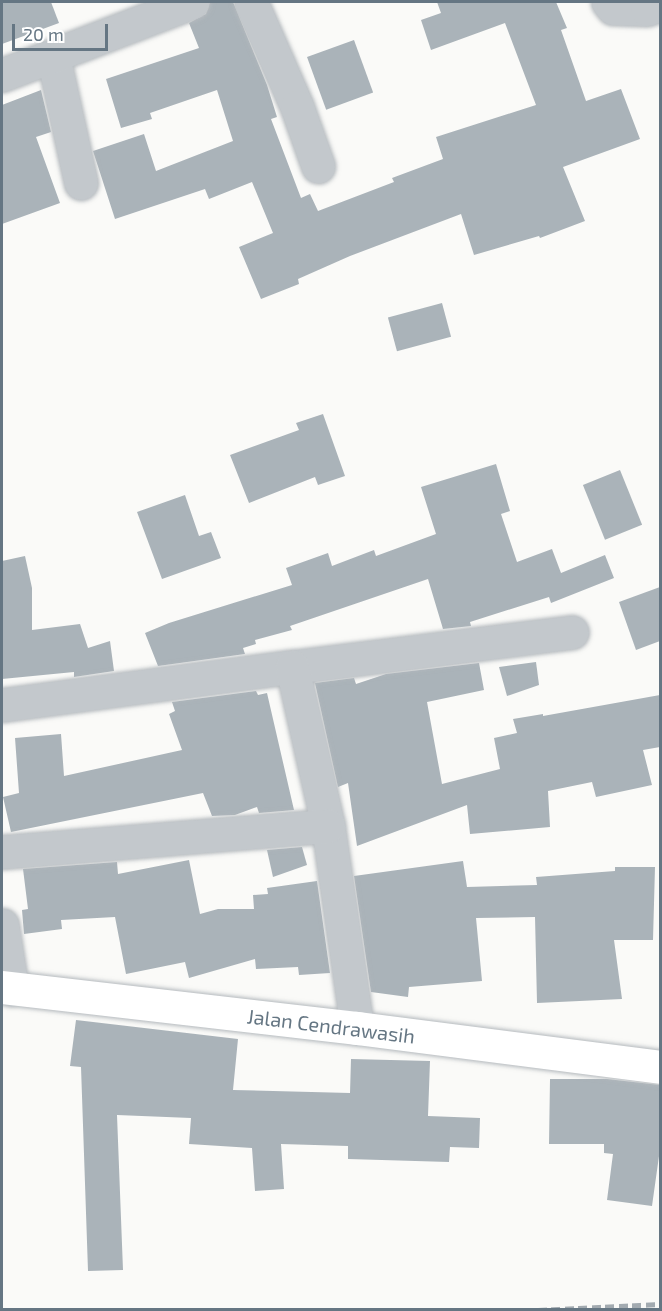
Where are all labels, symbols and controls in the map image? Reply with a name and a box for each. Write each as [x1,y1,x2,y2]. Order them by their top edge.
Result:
scale bar [15,12,111,50]
text: 20 m [23,23,64,45]
street label: Jalan Cendrawasih [246,1004,416,1048]

